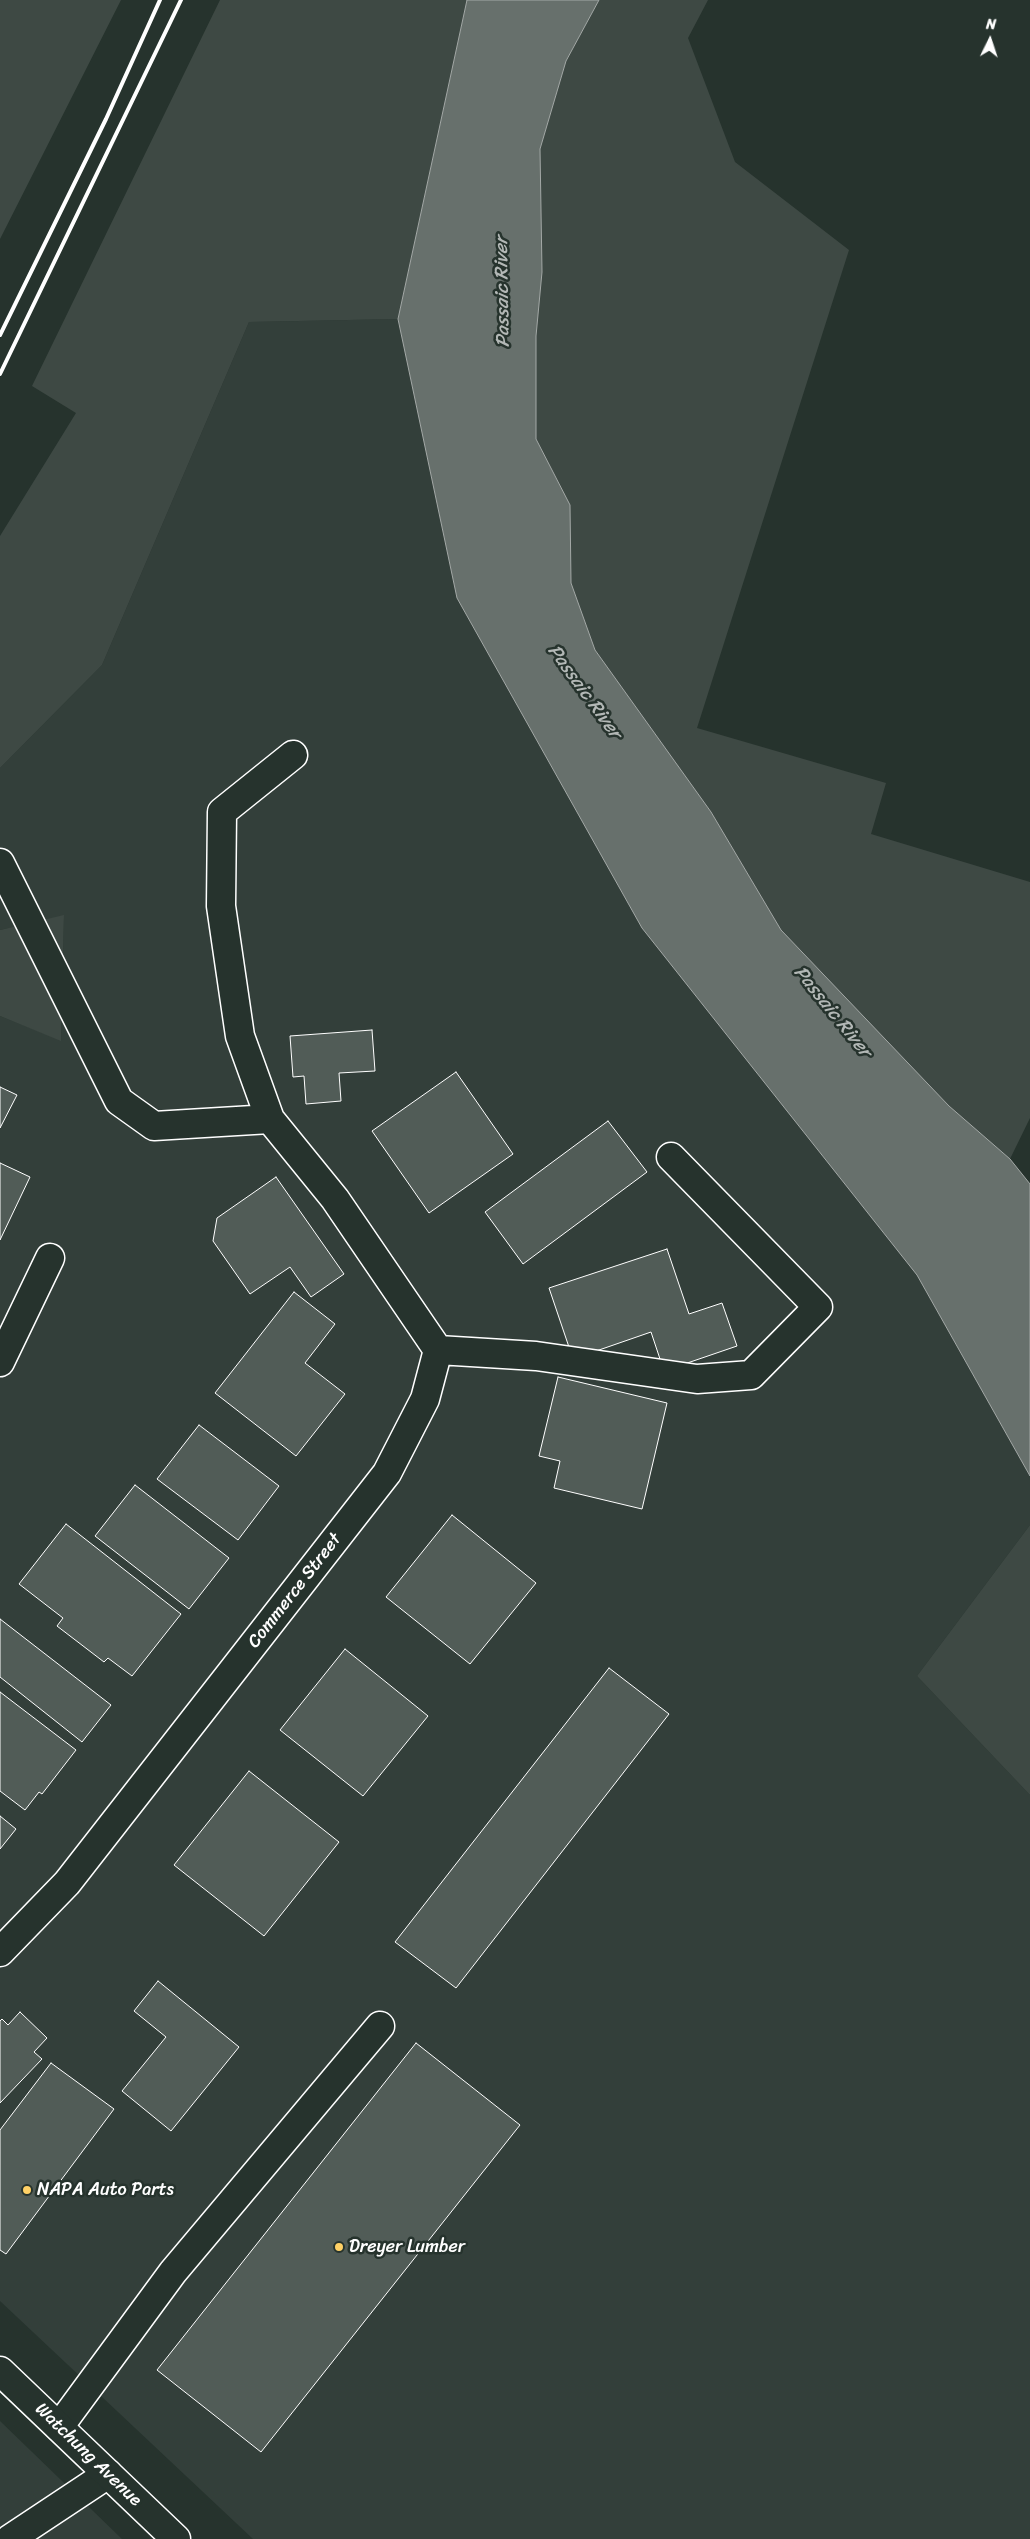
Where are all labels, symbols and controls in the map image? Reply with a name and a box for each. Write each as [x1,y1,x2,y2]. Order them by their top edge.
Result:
text: N [985,12,997,37]
north arrow [965,15,1015,65]
water label: Passaic River [491,236,515,348]
water label: Passaic River [542,640,626,744]
water label: Passaic River [788,962,876,1062]
street label: Commerce Street [244,1529,346,1653]
place label: NAPA Auto Parts [37,2179,174,2201]
marker: NAPA Auto Parts [21,2184,33,2196]
place label: Dreyer Lumber [349,2236,465,2258]
marker: Dreyer Lumber [333,2241,345,2253]
street label: Watchung Avenue [30,2399,146,2511]

